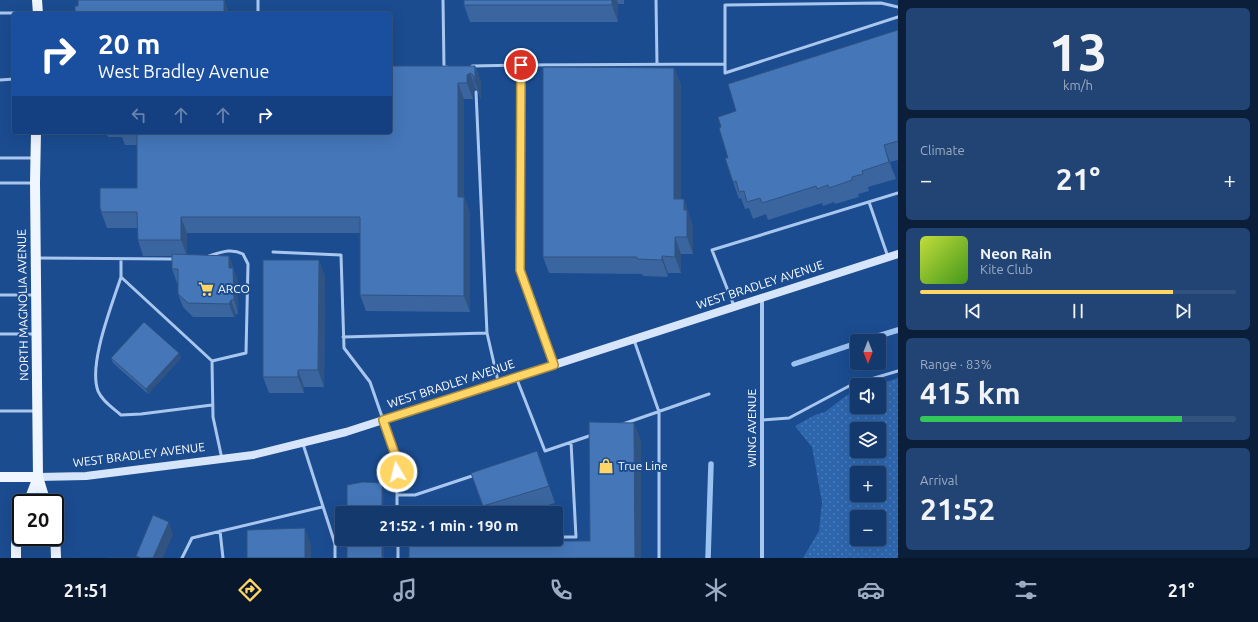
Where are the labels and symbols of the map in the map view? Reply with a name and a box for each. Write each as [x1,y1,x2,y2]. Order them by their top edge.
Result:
pin [504,48,538,82]
street label: NORTH MAGNOLIA AVENUE [15,229,30,381]
street label: WEST BRADLEY AVENUE [695,258,825,311]
supermarket icon: ARCO [197,280,215,298]
place label: ARCO [218,282,250,295]
north arrow [850,334,886,370]
street label: WEST BRADLEY AVENUE [386,357,516,410]
street label: WING AVENUE [745,389,758,467]
street label: WEST BRADLEY AVENUE [72,440,206,469]
position arrow [376,451,418,493]
shop icon: True Line [597,457,615,475]
place label: True Line [618,459,668,472]
speed limit sign: 20 [12,494,64,546]

